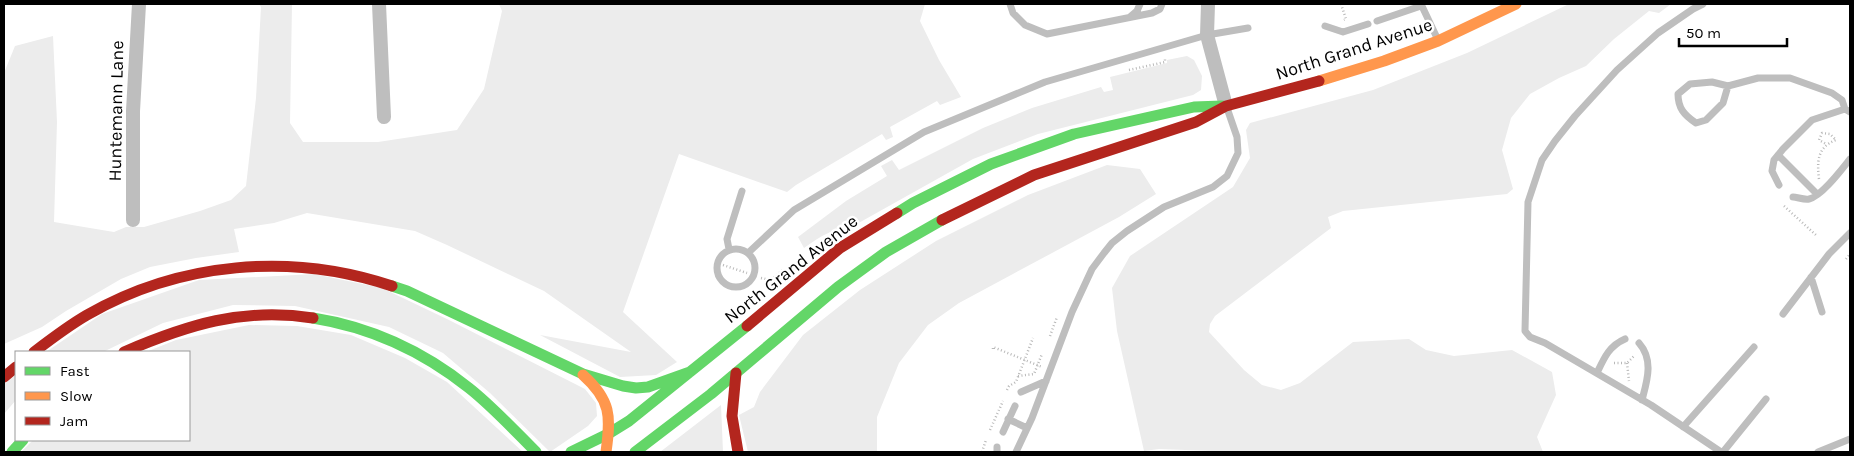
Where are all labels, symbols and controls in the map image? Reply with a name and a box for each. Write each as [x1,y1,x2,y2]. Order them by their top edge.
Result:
street label: North Grand Avenue [1273,13,1435,85]
scale bar [1679,15,1786,47]
text: 50 m [1686,24,1721,42]
street label: Huntemann Lane [104,40,128,182]
street label: North Grand Avenue [720,210,862,328]
legend [15,351,190,441]
text: Fast [60,362,90,380]
text: Slow [60,387,92,405]
text: Jam [60,412,88,430]

